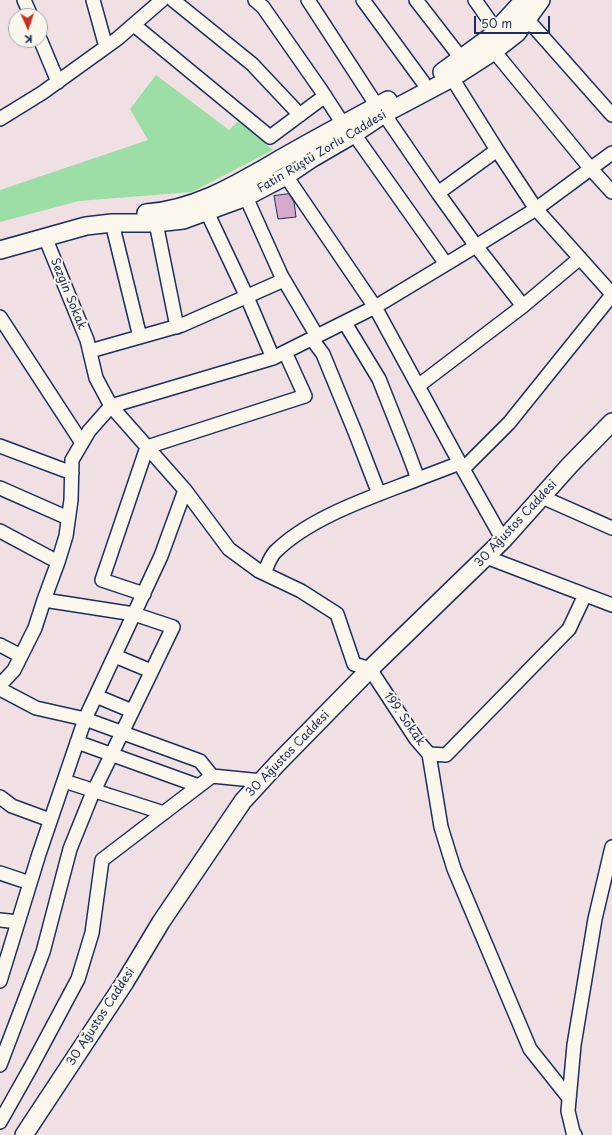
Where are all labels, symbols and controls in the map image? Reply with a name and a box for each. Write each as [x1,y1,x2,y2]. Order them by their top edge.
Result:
north arrow [8,8,48,48]
scale bar [476,8,552,34]
text: 50 m [481,14,512,32]
text: K [24,31,33,48]
street label: Fatin Rüştü Zorlu Caddesi [255,108,389,196]
street label: Sezgin Sokak [47,256,89,332]
street label: 30 Ağustos Caddesi [472,477,560,571]
street label: 199. Sokak [380,689,428,749]
street label: 30 Ağustos Caddesi [243,708,333,800]
street label: 30 Ağustos Caddesi [64,965,138,1069]

